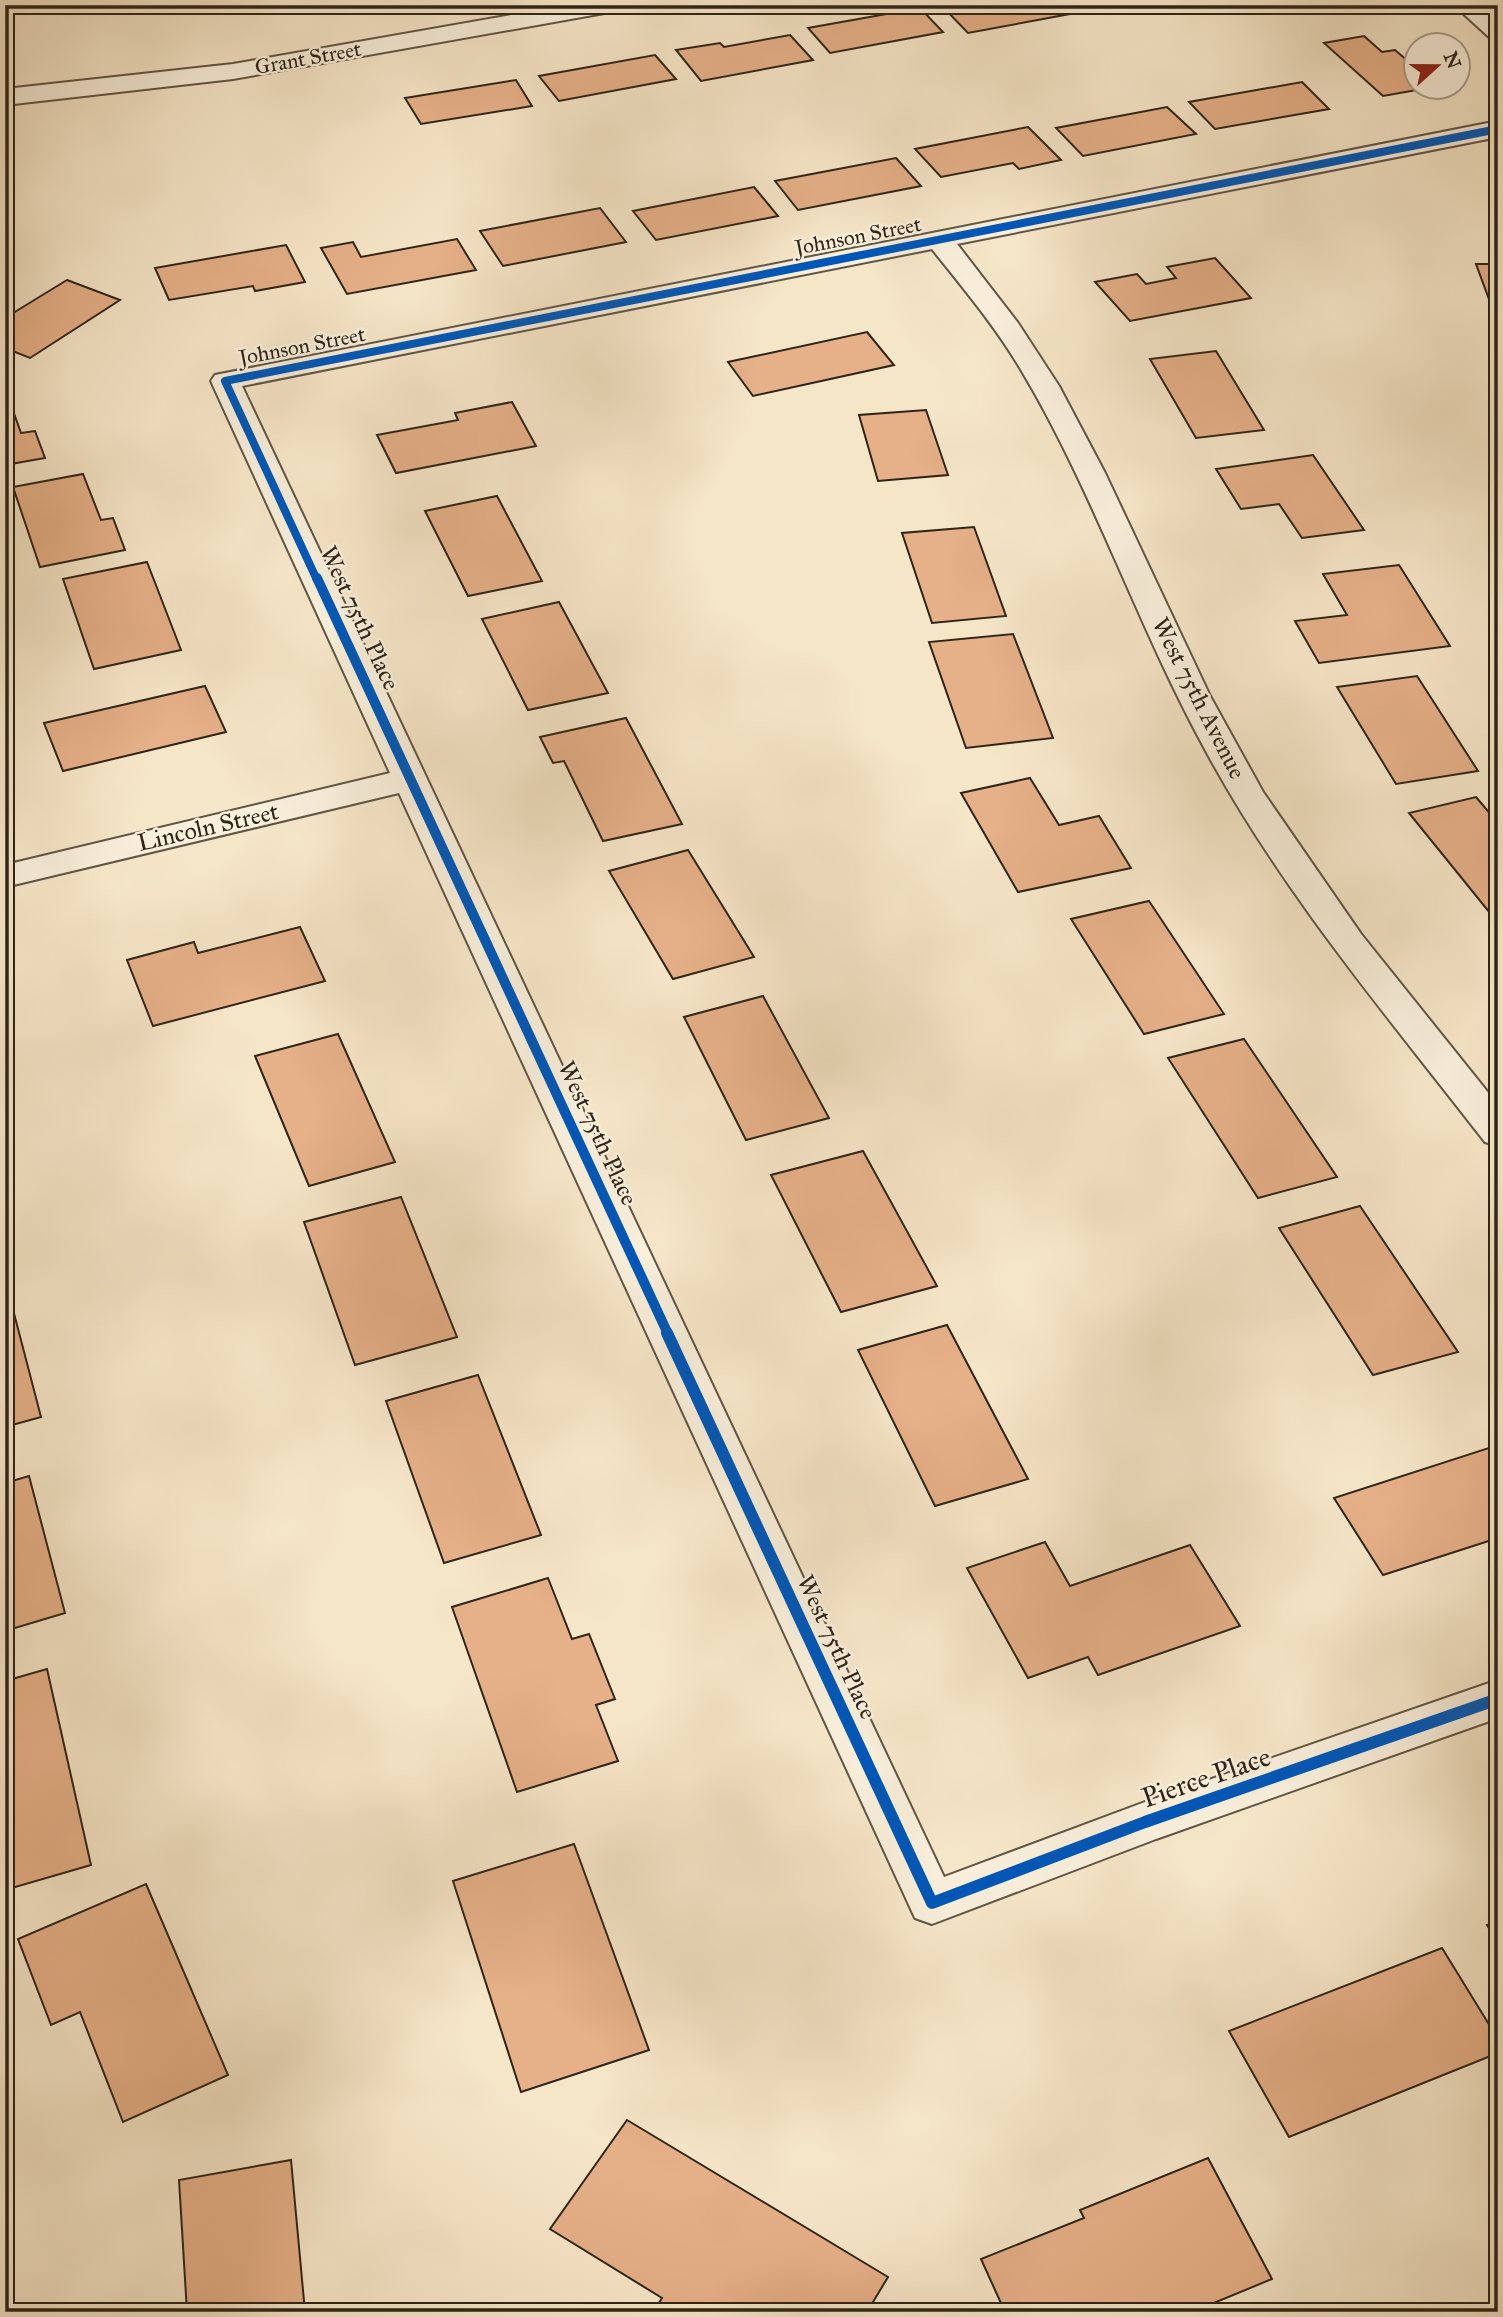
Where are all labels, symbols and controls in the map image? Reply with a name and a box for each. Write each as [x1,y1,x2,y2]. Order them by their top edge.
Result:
north arrow [1402,32,1472,102]
street label: Grant Street [253,36,364,80]
text: N [1439,48,1466,72]
street label: Johnson Street [791,211,924,261]
street label: Johnson Street [235,321,368,371]
street label: West 75th Place [314,541,406,695]
street label: West 75th Avenue [1145,612,1253,784]
street label: Lincoln Street [135,796,282,858]
street label: West 75th Place [552,1056,644,1210]
street label: West 75th Place [791,1570,883,1724]
street label: Pierce Place [1137,1739,1275,1815]

